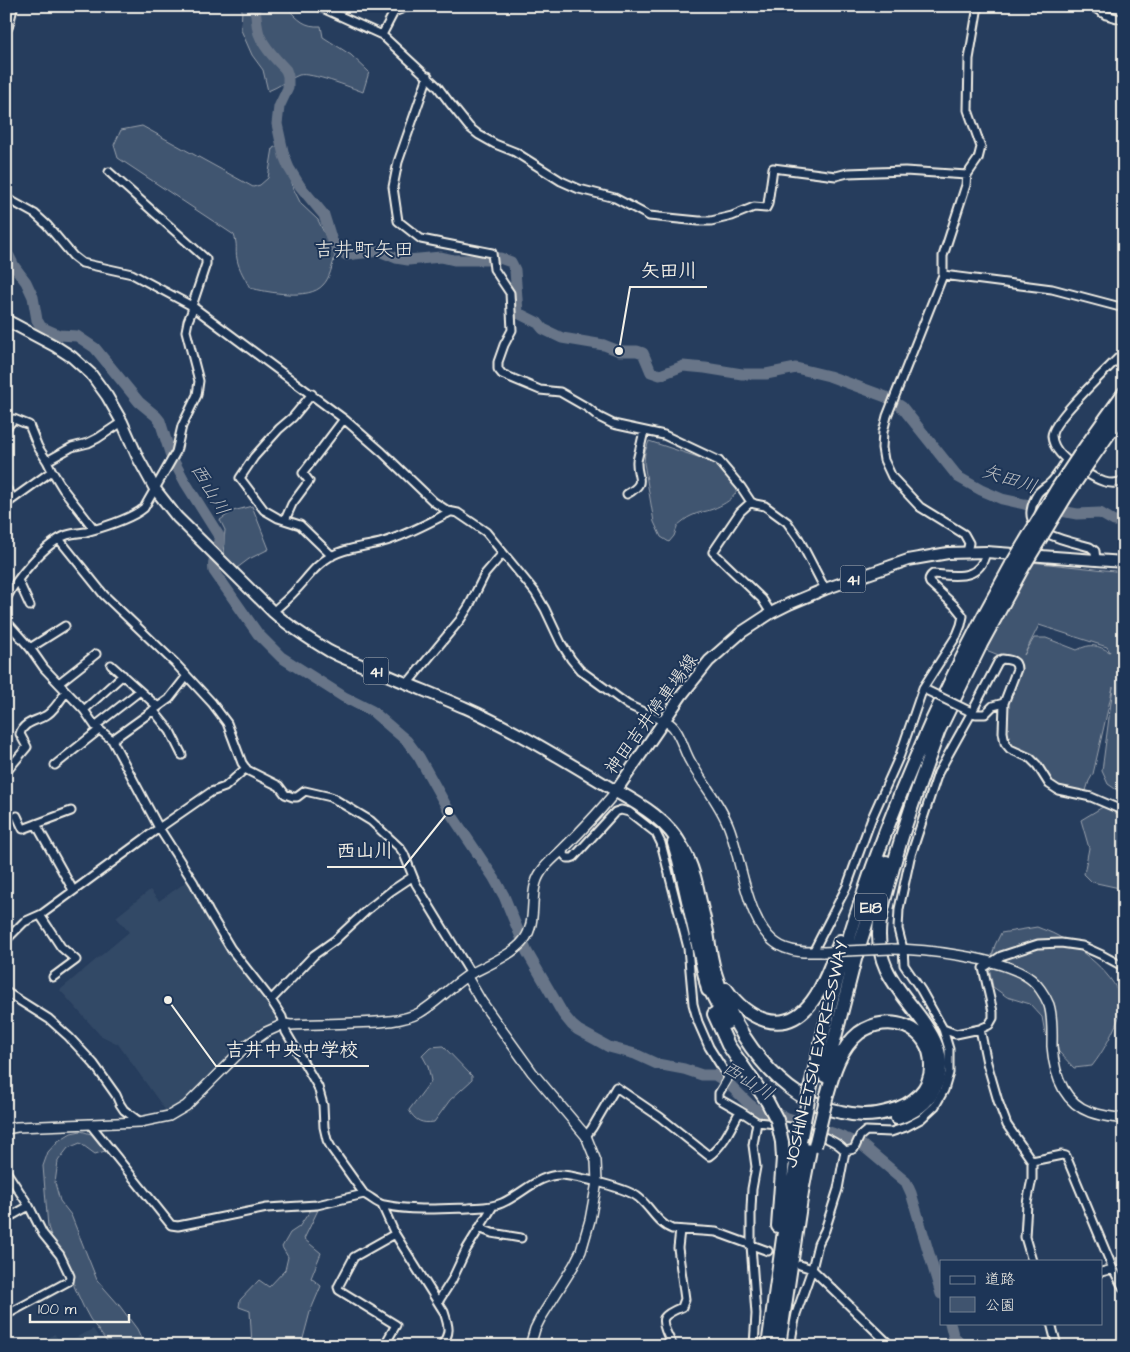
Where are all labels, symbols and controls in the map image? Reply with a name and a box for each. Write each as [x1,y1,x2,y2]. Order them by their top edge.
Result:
district label: 吉井町矢田 [314,236,414,264]
callout: 矢田川 [630,253,707,287]
text: 矢田川 [640,258,698,285]
water label: 西山川 [183,458,236,521]
water label: 矢田川 [978,458,1041,501]
road number: 41 [840,566,866,592]
street label: 神田吉井停車場線 [599,649,704,780]
road number: 41 [364,658,388,684]
callout: 西山川 [327,833,404,867]
text: 西山川 [336,838,394,865]
road number: E18 [855,894,887,920]
street label: JOSHIN-ETSU EXPRESSWAY [778,938,855,1170]
callout: 吉井中央中学校 [216,1032,369,1066]
text: 吉井中央中学校 [225,1037,359,1064]
water label: 西山川 [717,1055,780,1108]
legend [940,1260,1102,1324]
text: 道路 [985,1269,1015,1290]
scale bar [30,1292,129,1324]
text: 公園 [985,1295,1015,1316]
text: 100 m [38,1299,77,1320]

